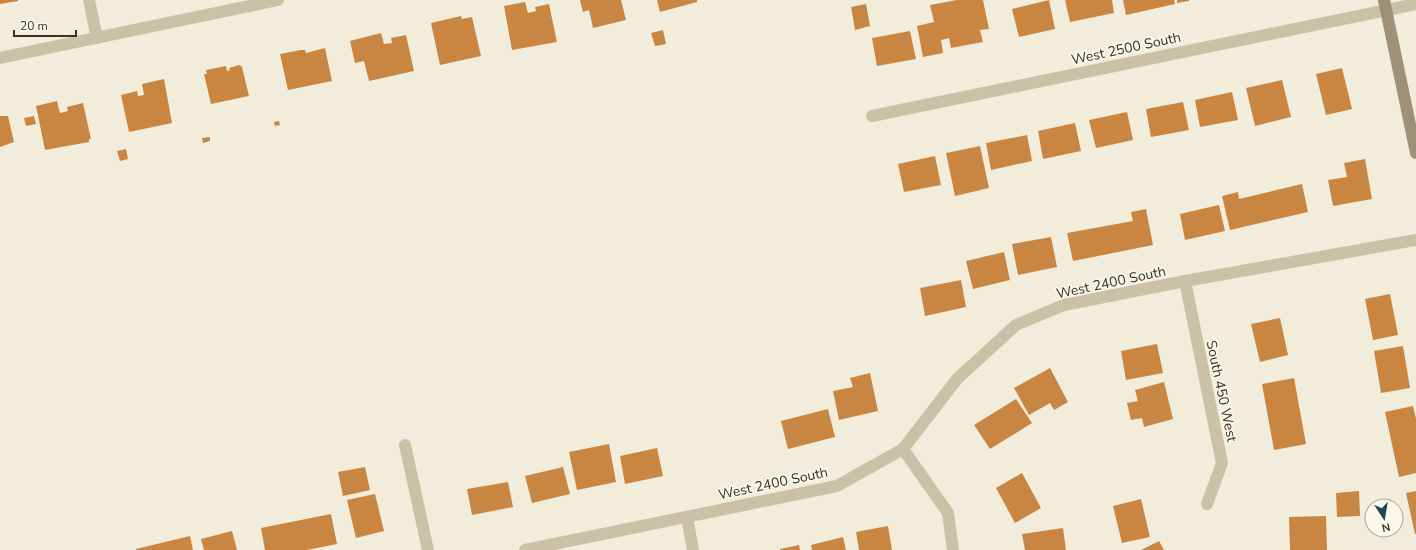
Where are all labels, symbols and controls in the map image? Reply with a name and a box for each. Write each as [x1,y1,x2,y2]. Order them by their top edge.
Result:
scale bar [14,12,76,38]
text: 20 m [20,18,48,34]
street label: West 2500 South [1070,28,1183,69]
street label: West 2400 South [1055,262,1168,303]
street label: South 450 West [1201,339,1242,444]
street label: West 2400 South [717,463,830,504]
north arrow [1364,498,1404,538]
text: N [1380,519,1392,535]

